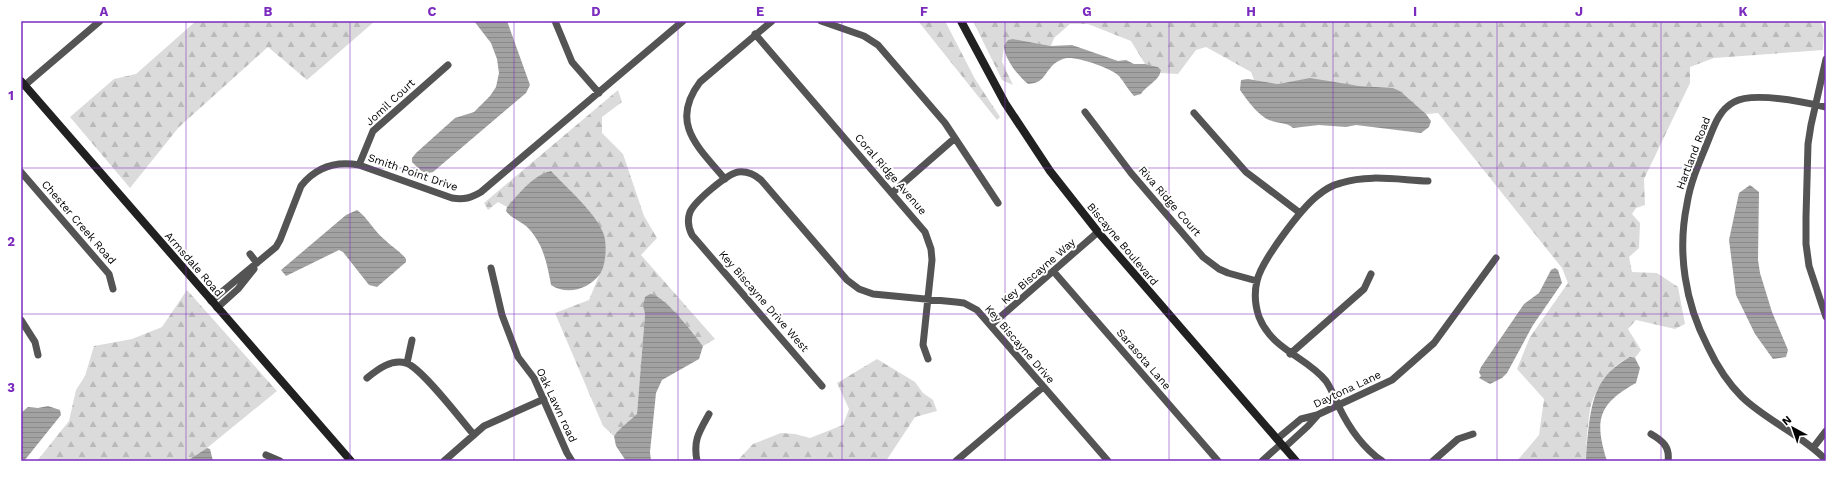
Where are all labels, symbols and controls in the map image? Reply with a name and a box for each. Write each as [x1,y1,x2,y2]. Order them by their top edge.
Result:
text: A [100,4,109,19]
text: B [264,4,273,19]
text: C [428,4,437,19]
text: D [591,4,601,19]
text: E [756,4,764,19]
text: F [920,4,928,19]
text: G [1082,4,1092,19]
text: H [1246,4,1256,19]
text: I [1413,4,1417,19]
text: J [1575,4,1583,19]
text: K [1738,4,1748,19]
street label: Jomil Court [363,76,418,128]
text: 1 [8,88,14,103]
street label: Hartland Road [1674,115,1713,191]
street label: Coral Ridge Avenue [852,131,929,217]
street label: Smith Point Drive [366,151,459,194]
street label: Riva Ridge Court [1136,164,1204,239]
street label: Chester Creek Road [39,178,118,267]
street label: Biscayne Boulevard [1084,200,1161,288]
street label: Armsdale Road [162,229,225,299]
text: 2 [7,234,15,249]
street label: Key Biscayne Way [999,235,1078,307]
street label: Key Biscayne Drive West [716,248,812,355]
street label: Key Biscayne Drive [982,302,1057,386]
street label: Sarasota Lane [1114,326,1174,392]
street label: Oak Lawn road [534,366,579,445]
street label: Daytona Lane [1311,368,1383,411]
text: 3 [7,380,15,395]
north arrow [1773,408,1813,448]
text: N [1780,413,1794,428]

